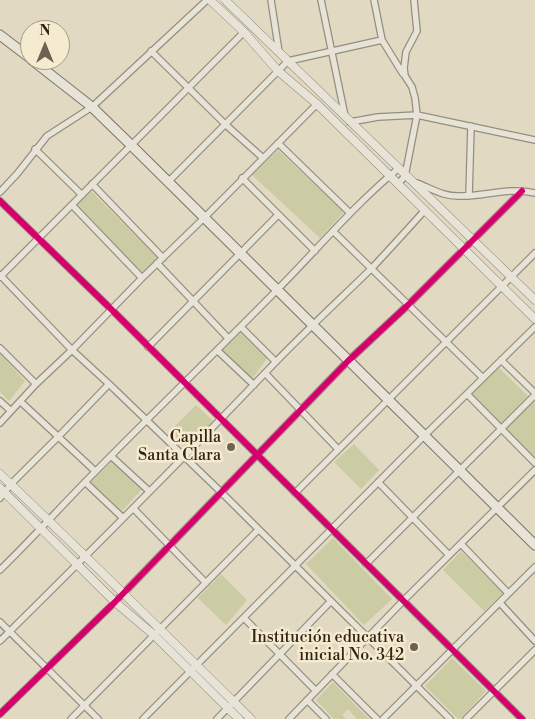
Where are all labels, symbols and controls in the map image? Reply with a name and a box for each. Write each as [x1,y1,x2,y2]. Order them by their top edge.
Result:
north arrow [20,20,70,70]
text: N [39,22,51,40]
place label: Capilla Santa Clara [138,428,221,466]
marker: Capilla Santa Clara [225,441,237,453]
place label: Institución educativa inicial No. 342 [251,628,404,666]
marker: Institución educativa inicial No. 342 [408,641,420,653]

